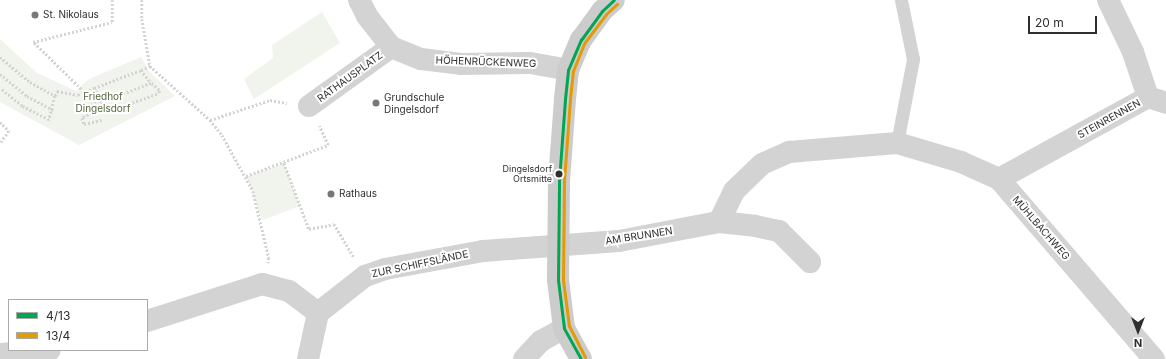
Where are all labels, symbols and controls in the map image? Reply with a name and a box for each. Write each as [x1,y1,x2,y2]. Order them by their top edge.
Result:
scale bar [1030,8,1099,34]
place label: St. Nikolaus [43,9,99,21]
marker: St. Nikolaus [30,10,40,20]
text: 20 m [1035,15,1064,30]
street label: RATHAUSPLATZ [315,49,385,105]
street label: HÖHENRÜCKENWEG [435,54,537,70]
park label: Friedhof Dingelsdorf [76,90,130,114]
place label: Grundschule Dingelsdorf [384,91,444,114]
street label: STEINRENNEN [1075,97,1143,141]
marker: Grundschule Dingelsdorf [371,98,381,108]
place label: Dingelsdorf Ortsmitte [503,164,552,185]
marker: Dingelsdorf Ortsmitte [554,169,564,179]
place label: Rathaus [339,188,377,200]
marker: Rathaus [326,189,336,199]
street label: MÜHLBACHWEG [1010,194,1072,262]
street label: AM BRUNNEN [605,225,673,247]
street label: ZUR SCHIFFSLÄNDE [371,248,469,280]
legend [8,299,148,351]
text: 4/13 [46,308,70,323]
north arrow [1118,311,1158,351]
text: 13/4 [46,328,70,343]
text: N [1134,336,1142,350]

